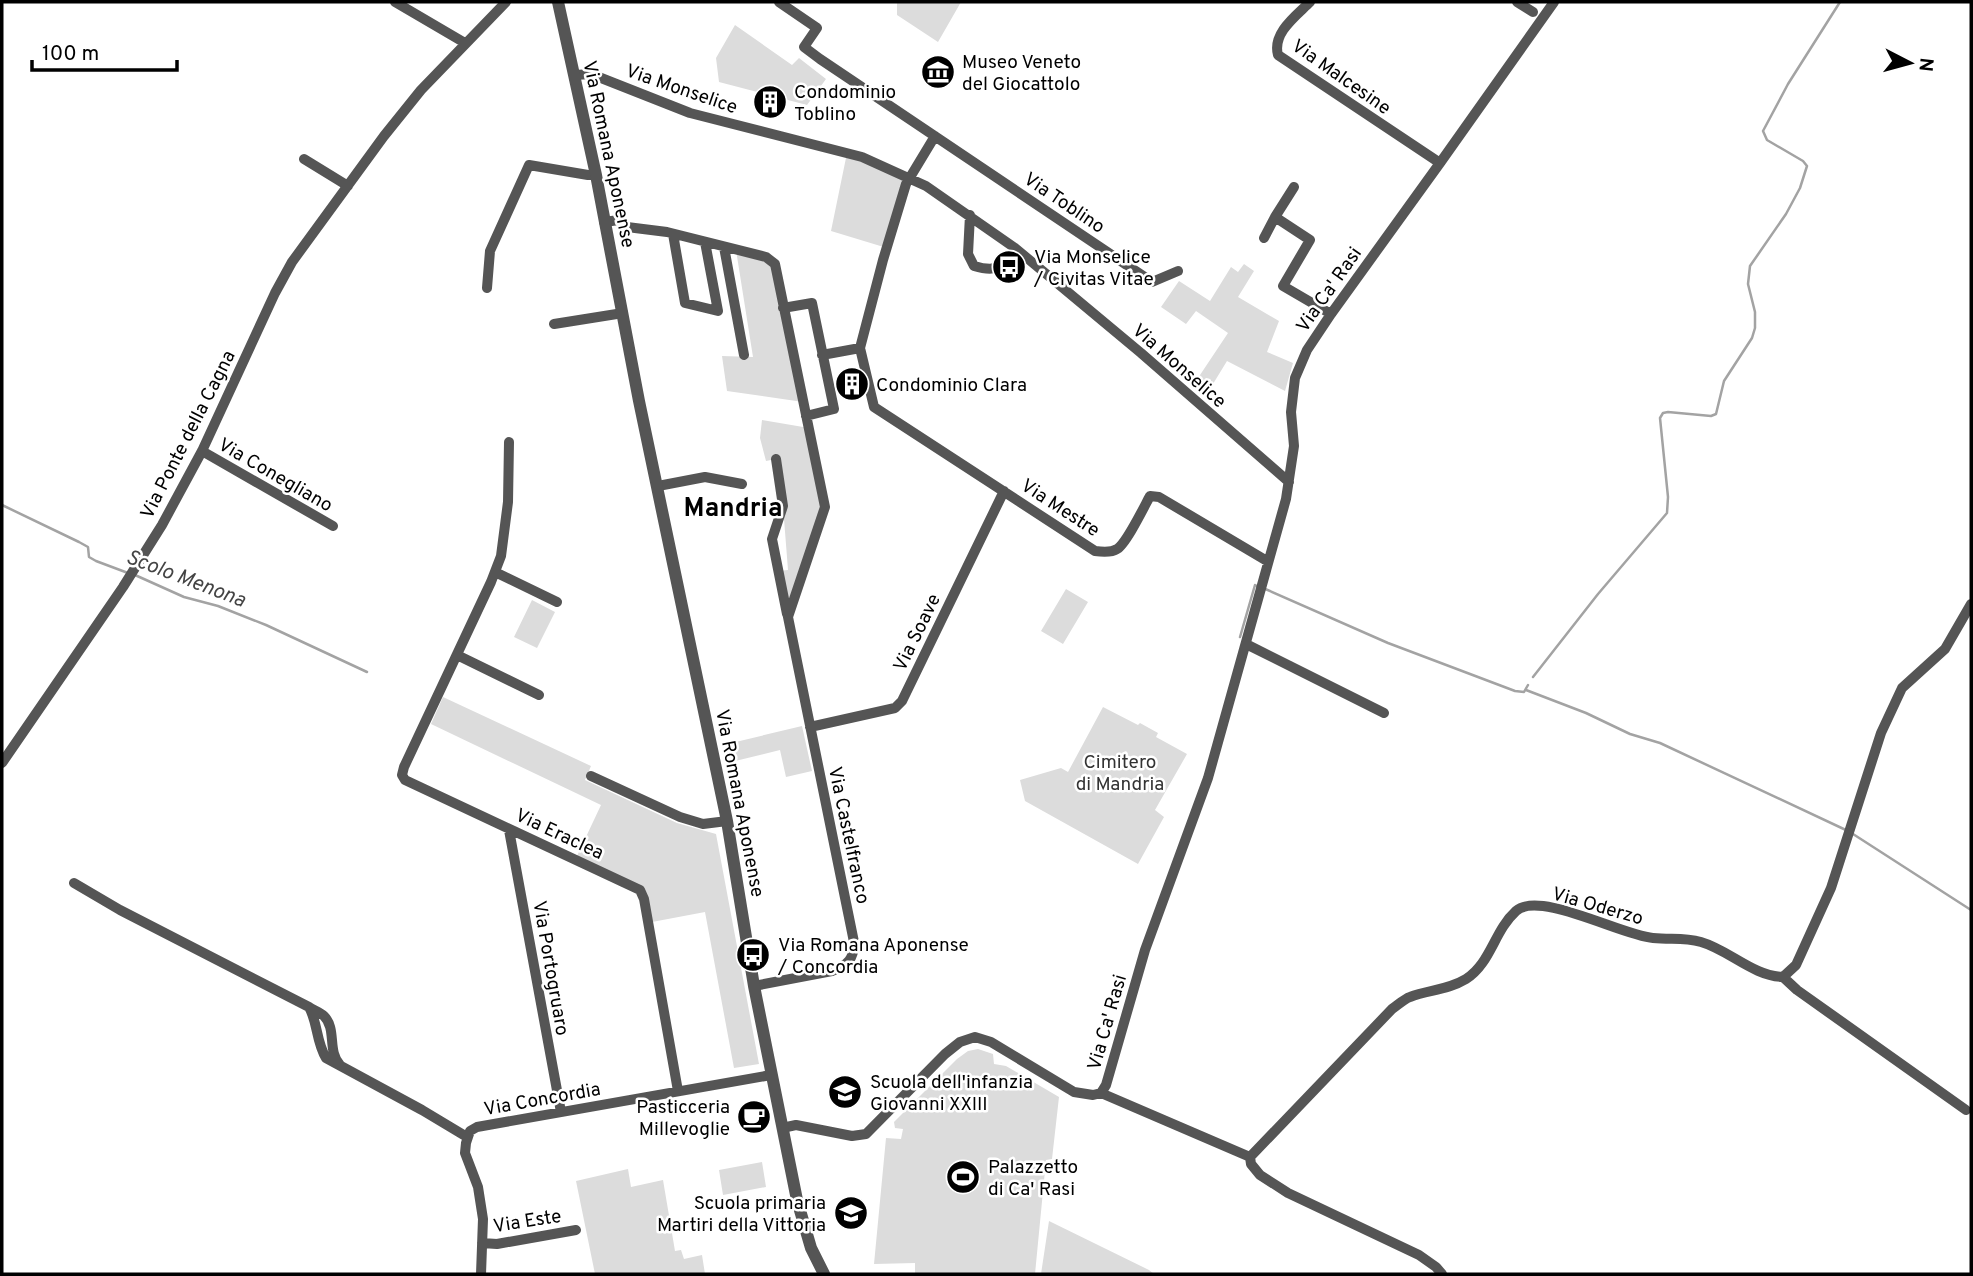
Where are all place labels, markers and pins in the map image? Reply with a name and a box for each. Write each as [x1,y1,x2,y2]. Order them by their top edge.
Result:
place label: Museo Veneto del Giocattolo [962,51,1081,97]
museum icon: Museo Veneto del Giocattolo [919,53,957,91]
place label: Condominio Toblino [794,81,896,127]
building icon: Condominio Toblino [751,83,789,121]
place label: Via Monselice / Civitas Vitae [1033,246,1154,292]
bus stop icon: Via Monselice / Civitas Vitae [990,248,1028,286]
building icon: Condominio Clara [833,365,871,403]
place label: Condominio Clara [876,374,1027,398]
place label: Via Romana Aponense / Concordia [777,934,969,980]
bus stop icon: Via Romana Aponense / Concordia [734,936,772,974]
place label: Scuola dell'infanzia Giovanni XXIII [870,1071,1033,1117]
school or university icon: Scuola dell'infanzia Giovanni XXIII [826,1073,864,1111]
place label: Pasticceria Millevoglie [636,1096,730,1142]
cafe icon: Pasticceria Millevoglie [735,1098,773,1136]
place label: Palazzetto di Ca' Rasi [988,1156,1078,1202]
sports icon: Palazzetto di Ca' Rasi [944,1158,982,1196]
place label: Scuola primaria Martiri della Vittoria [657,1192,826,1238]
school or university icon: Scuola primaria Martiri della Vittoria [832,1194,870,1232]

